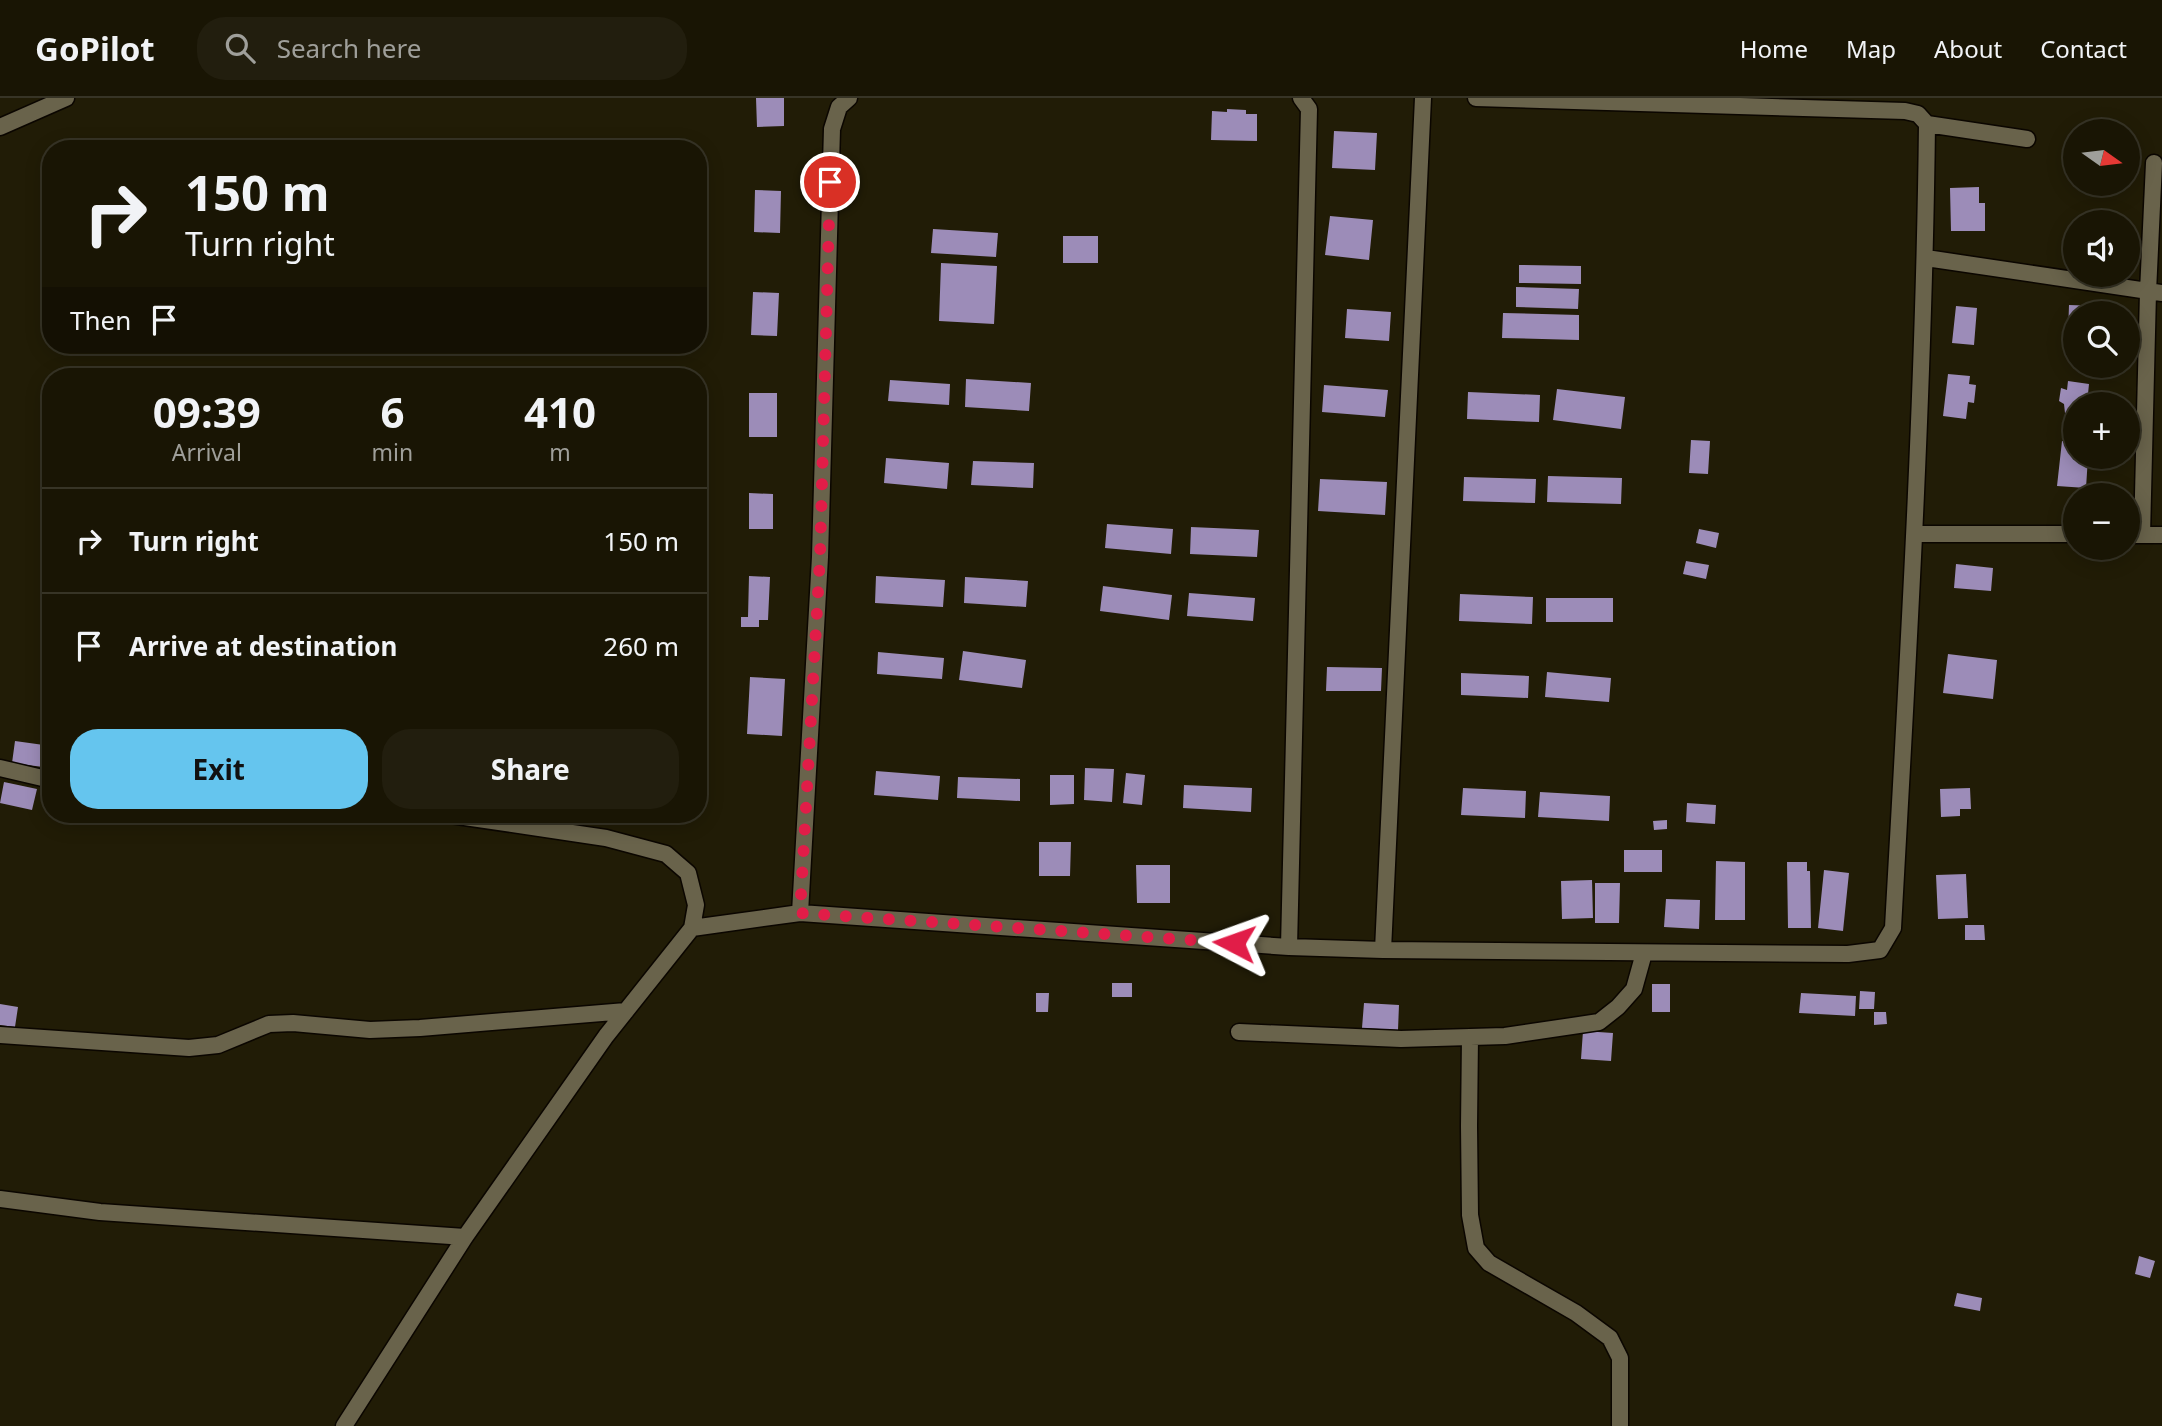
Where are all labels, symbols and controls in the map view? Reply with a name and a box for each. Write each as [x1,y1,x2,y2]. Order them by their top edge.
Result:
search box [197,17,687,80]
text: GoPilot [35,26,155,71]
icon: search [221,29,259,67]
text: Search here [277,30,421,66]
text: Home [1740,32,1808,65]
text: Map [1846,32,1896,65]
text: About [1934,32,2002,65]
text: Contact [2040,32,2127,65]
north arrow [2063,119,2140,196]
map controls [2063,119,2140,560]
pin [800,152,860,212]
text: 150 m [185,159,330,225]
icon: arrive [811,163,849,201]
icon: right [70,168,161,259]
button: sound [2063,210,2140,287]
text: Turn right [185,222,335,265]
icon: arrive [145,301,183,339]
button: search [2063,301,2140,378]
text: Then [70,302,131,338]
text: 09:39 [153,383,261,440]
text: 6 [380,383,404,440]
text: 410 [524,383,596,440]
button: + [2063,392,2140,469]
text: Arrival [172,436,242,468]
text: min [372,436,413,468]
text: m [549,436,571,468]
button: − [2063,483,2140,560]
icon: right [70,522,108,560]
text: Turn right [129,523,259,559]
text: 150 m [603,523,679,559]
icon: arrive [70,627,108,665]
text: Arrive at destination [129,628,398,664]
text: 260 m [603,628,679,664]
button: Exit [70,729,368,809]
button: Share [382,729,679,809]
position arrow [1197,906,1271,980]

